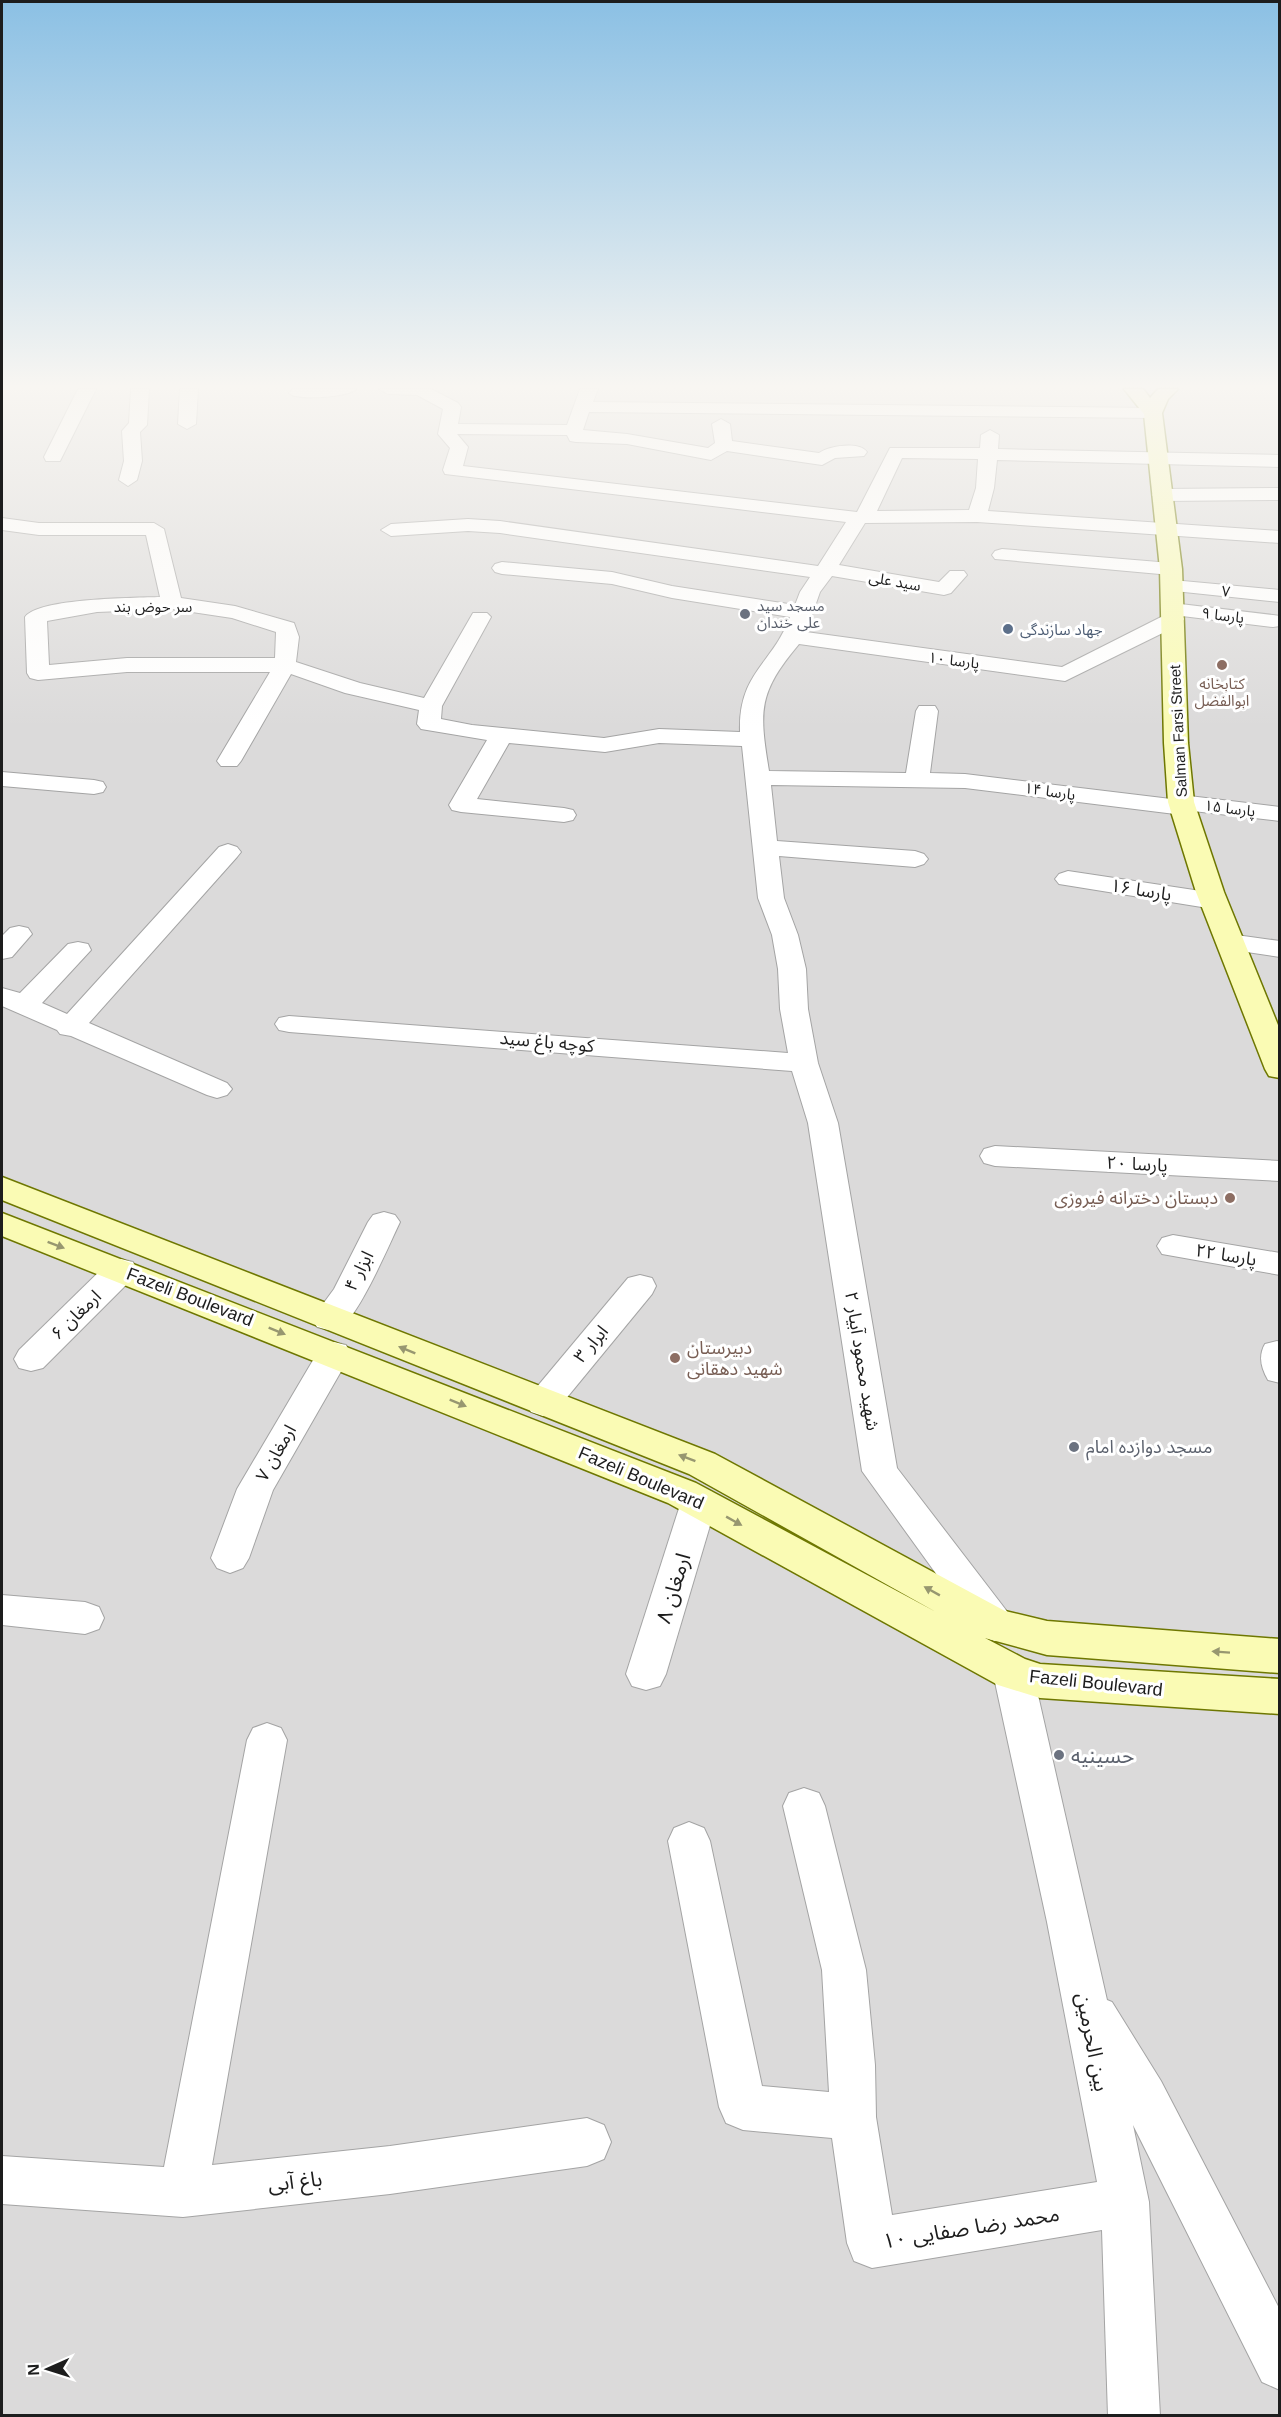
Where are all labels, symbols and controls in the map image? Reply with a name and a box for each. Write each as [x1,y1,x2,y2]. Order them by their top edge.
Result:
street label: سید علی [867,568,923,595]
street label: ۷ [1221,582,1231,600]
place label: مسجد سید علی خندان [757,597,825,632]
street label: سر حوض بند [114,598,193,616]
street label: پارسا ۹ [1200,604,1245,628]
marker: مسجد سید علی خندان [738,607,752,621]
place label: جهاد سازندگی [1020,621,1103,639]
marker: جهاد سازندگی [1001,622,1015,636]
street label: پارسا ۱۰ [927,648,981,674]
marker: کتابخانه ابوالفضل [1215,658,1229,672]
street label: Salman Farsi Street [1166,664,1190,798]
place label: کتابخانه ابوالفضل [1195,675,1249,710]
street label: پارسا ۱۴ [1023,779,1077,805]
street label: پارسا ۱۵ [1203,796,1257,822]
street label: پارسا ۱۶ [1109,875,1173,906]
street label: کوچه باغ سید [499,1028,596,1060]
street label: پارسا ۲۰ [1106,1152,1168,1177]
place label: دبستان دخترانه فیروزی [1054,1188,1218,1209]
marker: دبستان دخترانه فیروزی [1223,1191,1237,1205]
street label: پارسا ۲۲ [1194,1240,1258,1271]
one-way arrow [47,1241,65,1250]
street label: ابزار ۴ [341,1248,378,1295]
street label: Fazeli Boulevard [124,1264,256,1330]
street label: ارمغان ۶ [47,1286,106,1344]
street label: شهید محمود آبیار ۲ [840,1290,883,1432]
street label: ابرار ۳ [570,1321,613,1367]
one-way arrow [268,1327,286,1336]
place label: دبیرستان شهید دهقانی [687,1338,783,1380]
one-way arrow [398,1344,416,1354]
marker: دبیرستان شهید دهقانی [668,1351,682,1365]
one-way arrow [449,1399,467,1408]
street label: ارمغان ۷ [252,1421,301,1485]
place label: مسجد دوازده امام [1086,1437,1212,1461]
marker: مسجد دوازده امام [1067,1440,1081,1454]
street label: Fazeli Boulevard [575,1443,707,1513]
one-way arrow [677,1453,695,1463]
one-way arrow [725,1516,742,1526]
street label: ارمغان ۸ [651,1550,696,1626]
one-way arrow [923,1586,940,1596]
one-way arrow [1212,1647,1231,1657]
street label: Fazeli Boulevard [1028,1666,1164,1700]
place label: حسینیه [1071,1744,1134,1767]
marker: حسینیه [1052,1748,1066,1762]
street label: بین الحرمین [1071,1991,1114,2094]
street label: باغ آبی [267,2167,324,2199]
street label: محمد رضا صفایی ۱۰ [881,2202,1061,2253]
north arrow [18,2339,78,2399]
text: N [25,2364,42,2376]

